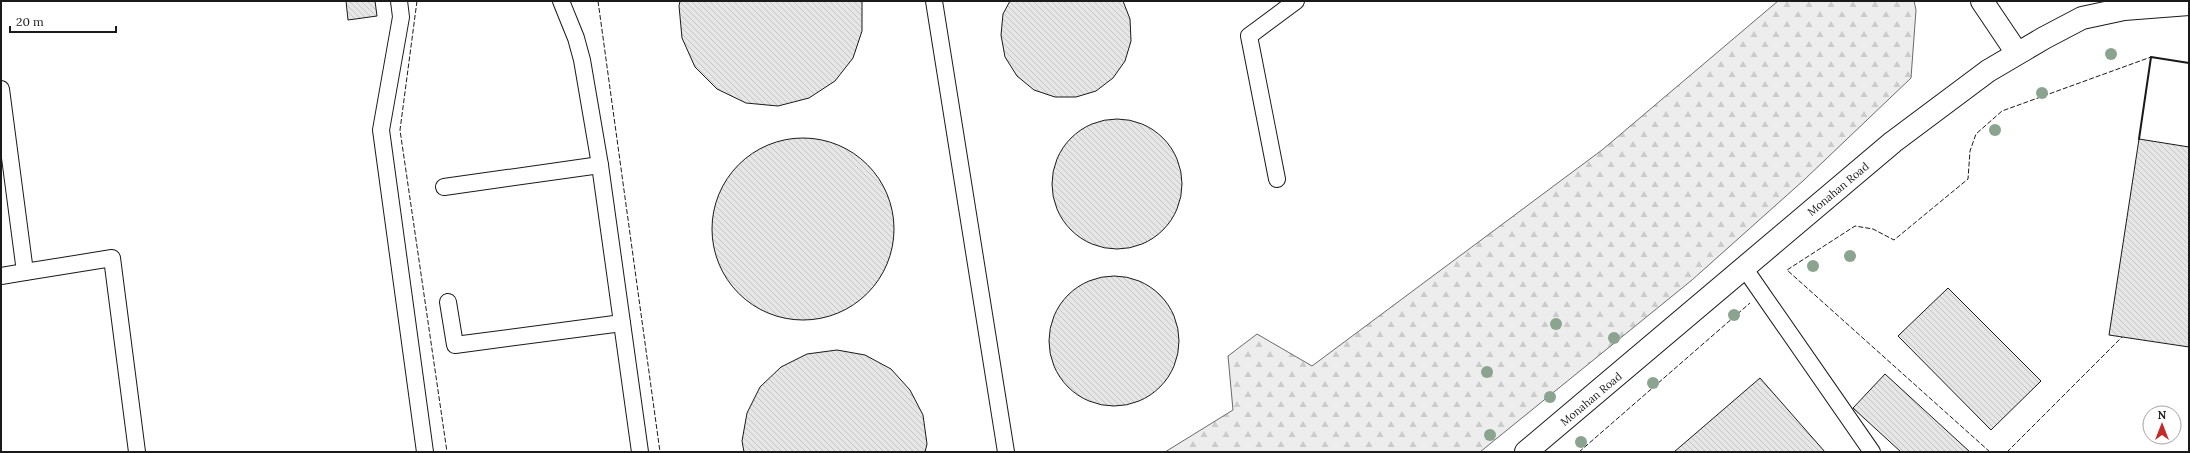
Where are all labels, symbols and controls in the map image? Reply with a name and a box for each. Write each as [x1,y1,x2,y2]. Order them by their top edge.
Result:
scale bar [10,8,116,34]
text: 20 m [16,14,44,29]
street label: Monahan Road [1804,159,1872,219]
street label: Monahan Road [1557,369,1625,429]
north arrow [2142,405,2182,445]
text: N [2158,408,2167,422]

